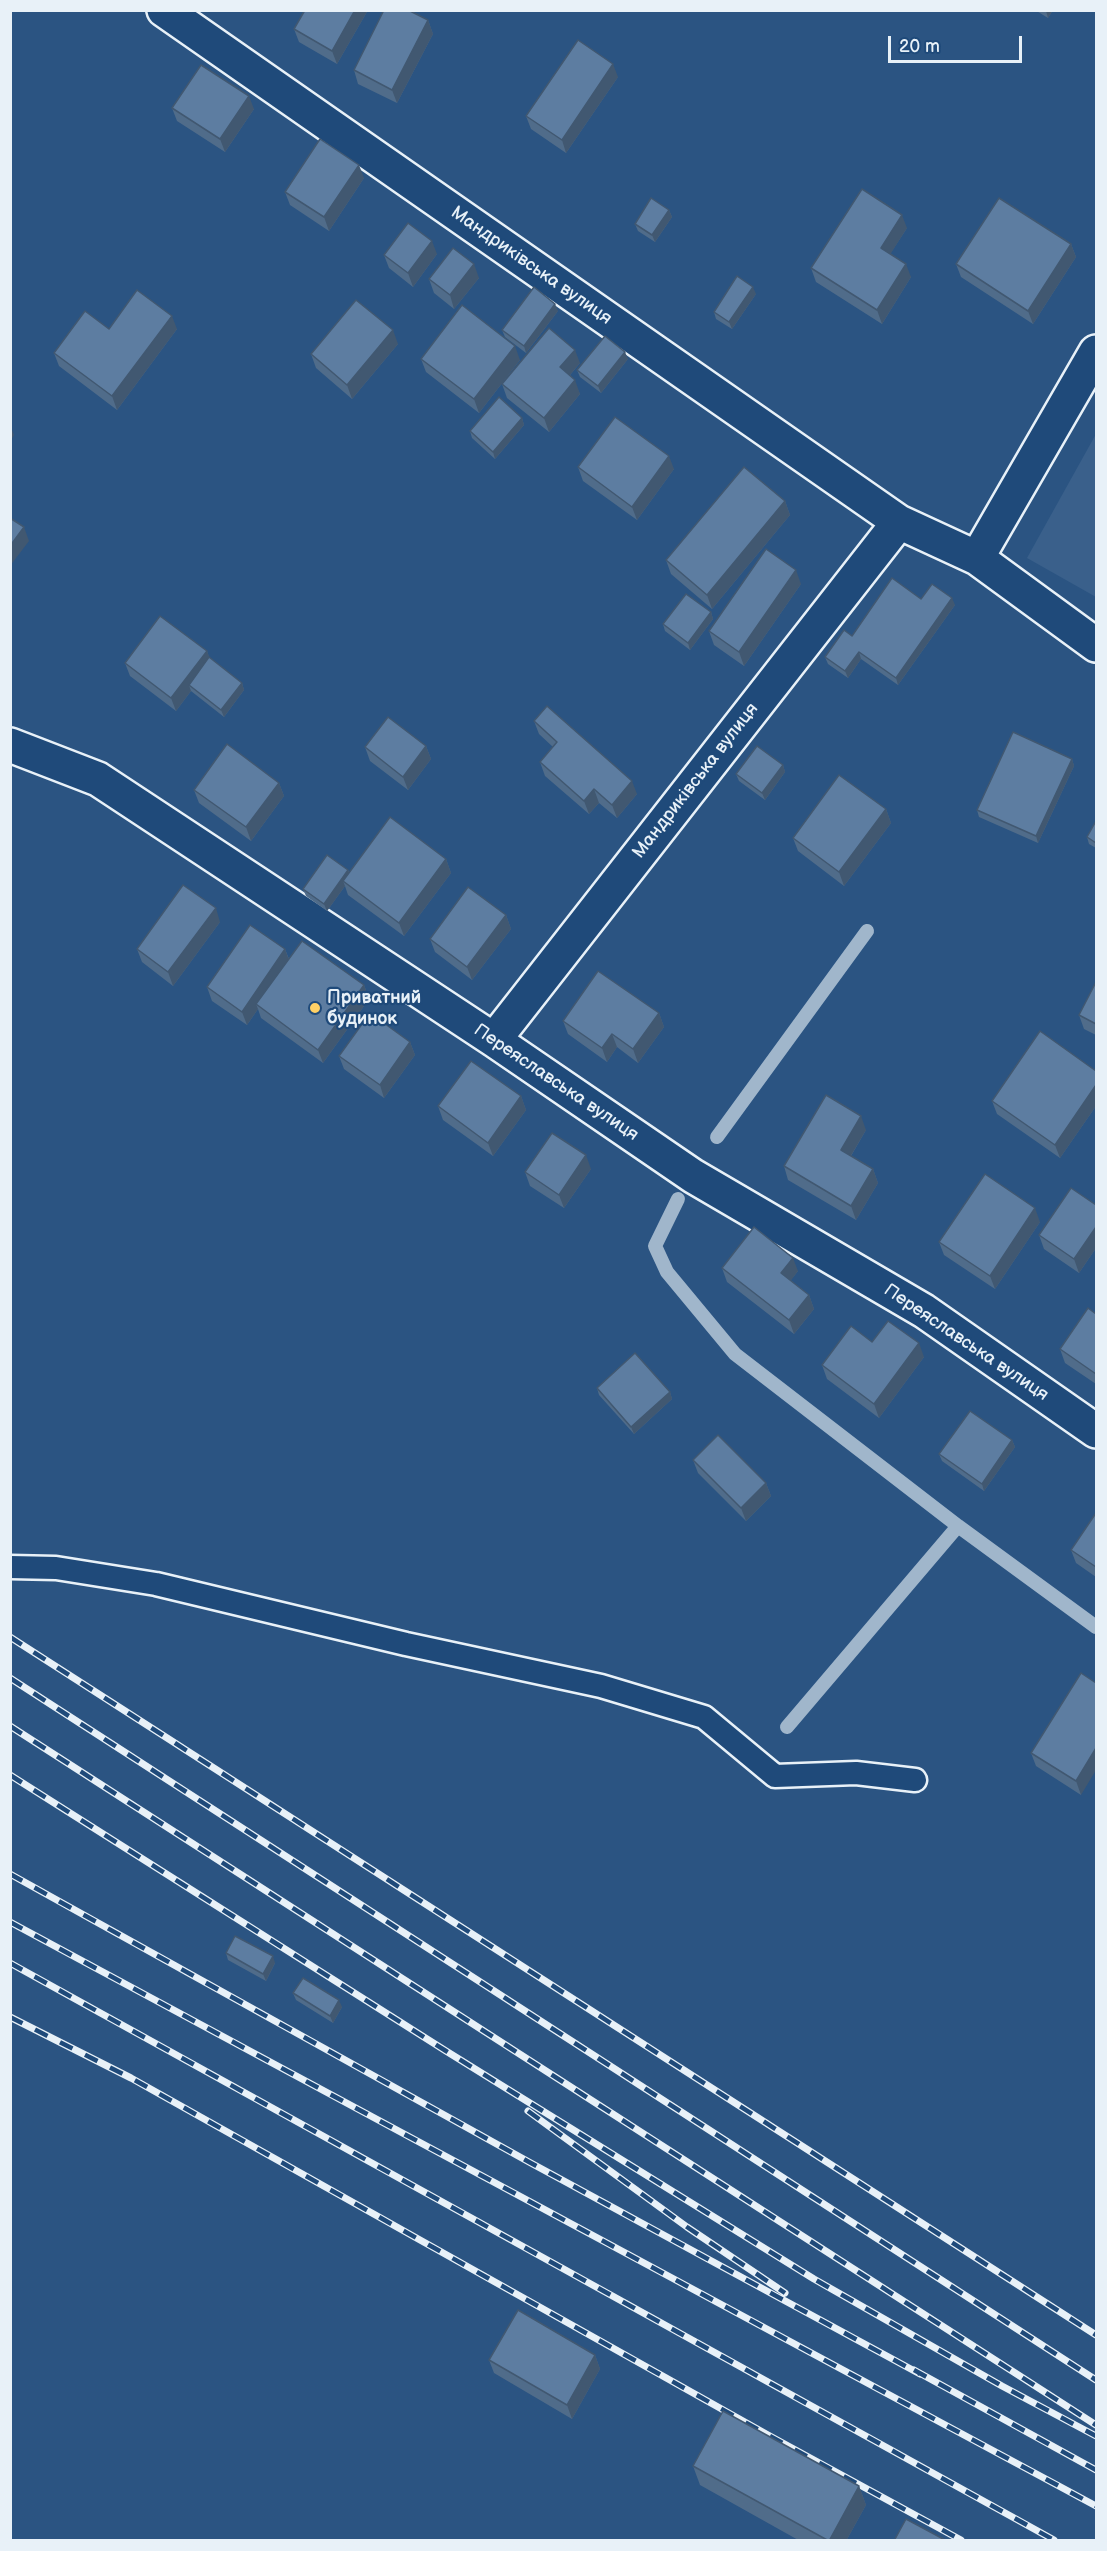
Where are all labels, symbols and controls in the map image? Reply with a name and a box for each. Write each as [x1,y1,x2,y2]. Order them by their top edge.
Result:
scale bar [891,24,1024,62]
text: 20 m [899,36,940,57]
street label: Мандриківська вулиця [446,202,616,330]
street label: Мандриківська вулиця [629,699,763,863]
place label: Приватний будинок [327,987,421,1030]
marker: Приватний будинок [308,1001,322,1015]
street label: Переяславська вулиця [470,1020,642,1146]
street label: Переяславська вулиця [880,1280,1052,1406]

